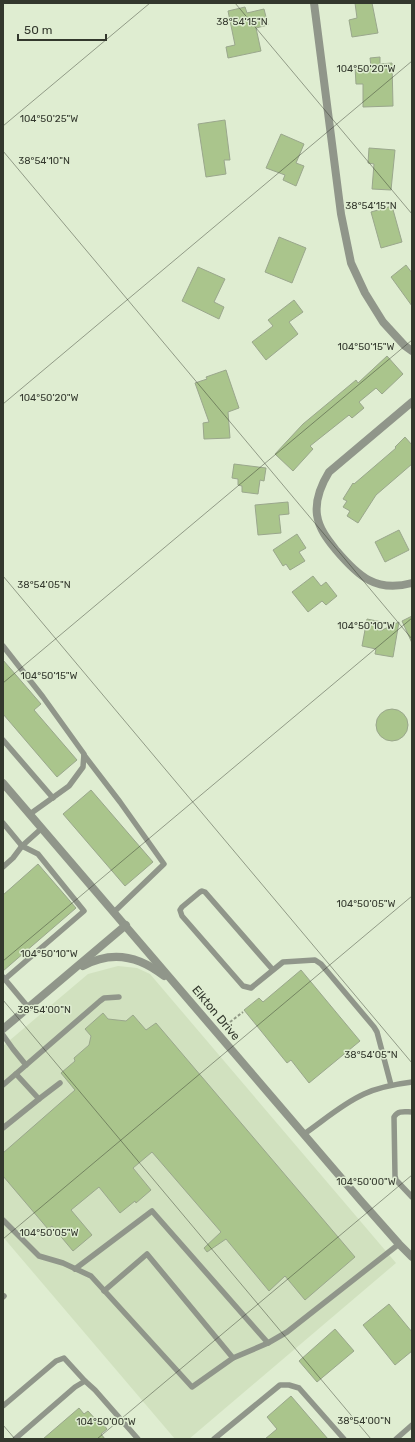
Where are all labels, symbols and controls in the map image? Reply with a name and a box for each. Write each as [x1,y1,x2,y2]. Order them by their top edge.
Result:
scale bar [18,16,106,42]
text: 38°54'15"N [216,16,268,28]
text: 50 m [24,23,52,37]
text: 104°50'20"W [336,63,396,75]
text: 104°50'25"W [20,113,78,125]
text: 38°54'10"N [18,155,70,167]
text: 38°54'15"N [345,200,397,212]
text: 104°50'15"W [337,341,395,353]
text: 104°50'20"W [19,392,79,404]
text: 38°54'05"N [17,579,71,591]
text: 104°50'10"W [337,620,395,632]
text: 104°50'15"W [20,670,78,682]
text: 104°50'05"W [336,898,396,910]
text: 104°50'10"W [20,948,78,960]
street label: Elkton Drive [189,983,243,1043]
text: 38°54'00"N [17,1004,71,1016]
text: 38°54'05"N [344,1049,398,1061]
text: 104°50'00"W [336,1176,396,1188]
text: 104°50'05"W [19,1227,79,1239]
text: 38°54'00"N [337,1415,391,1427]
text: 104°50'00"W [76,1416,136,1428]

